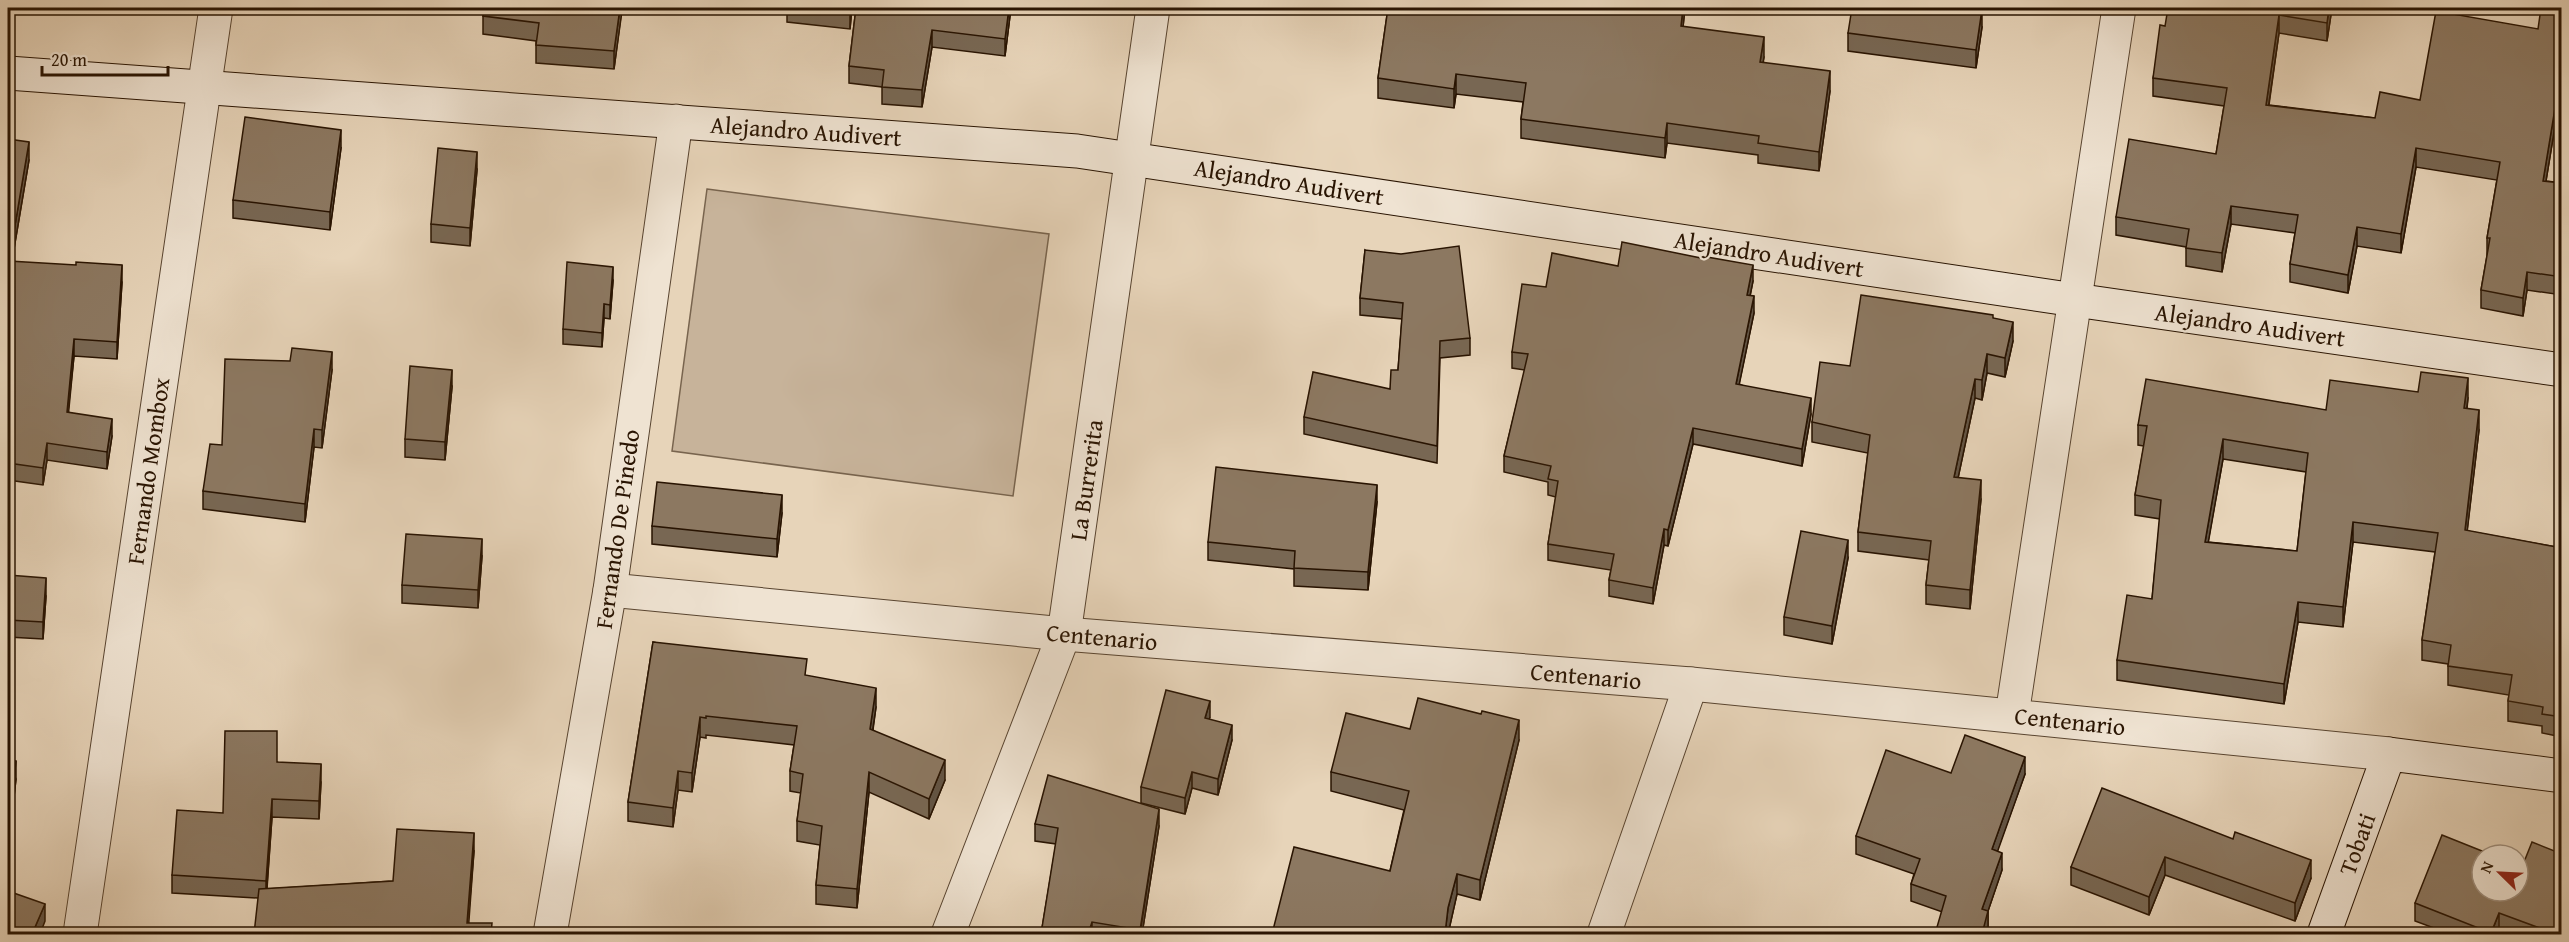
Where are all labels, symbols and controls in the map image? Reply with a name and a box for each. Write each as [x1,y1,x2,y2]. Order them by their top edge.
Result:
scale bar [42,39,168,77]
text: 20 m [51,46,87,73]
street label: Alejandro Audivert [709,107,903,155]
street label: Alejandro Audivert [1192,150,1387,214]
street label: Alejandro Audivert [1672,222,1867,286]
street label: Alejandro Audivert [2153,294,2348,356]
street label: Fernando Mombox [118,374,179,567]
street label: La Burrerita [1060,416,1112,543]
street label: Fernando De Pinedo [586,427,648,631]
street label: Centenario [1045,615,1159,659]
street label: Centenario [1529,654,1643,698]
street label: Centenario [2013,698,2127,744]
street label: Tobati [2330,808,2384,880]
north arrow [2470,843,2530,903]
text: N [2473,857,2500,877]

